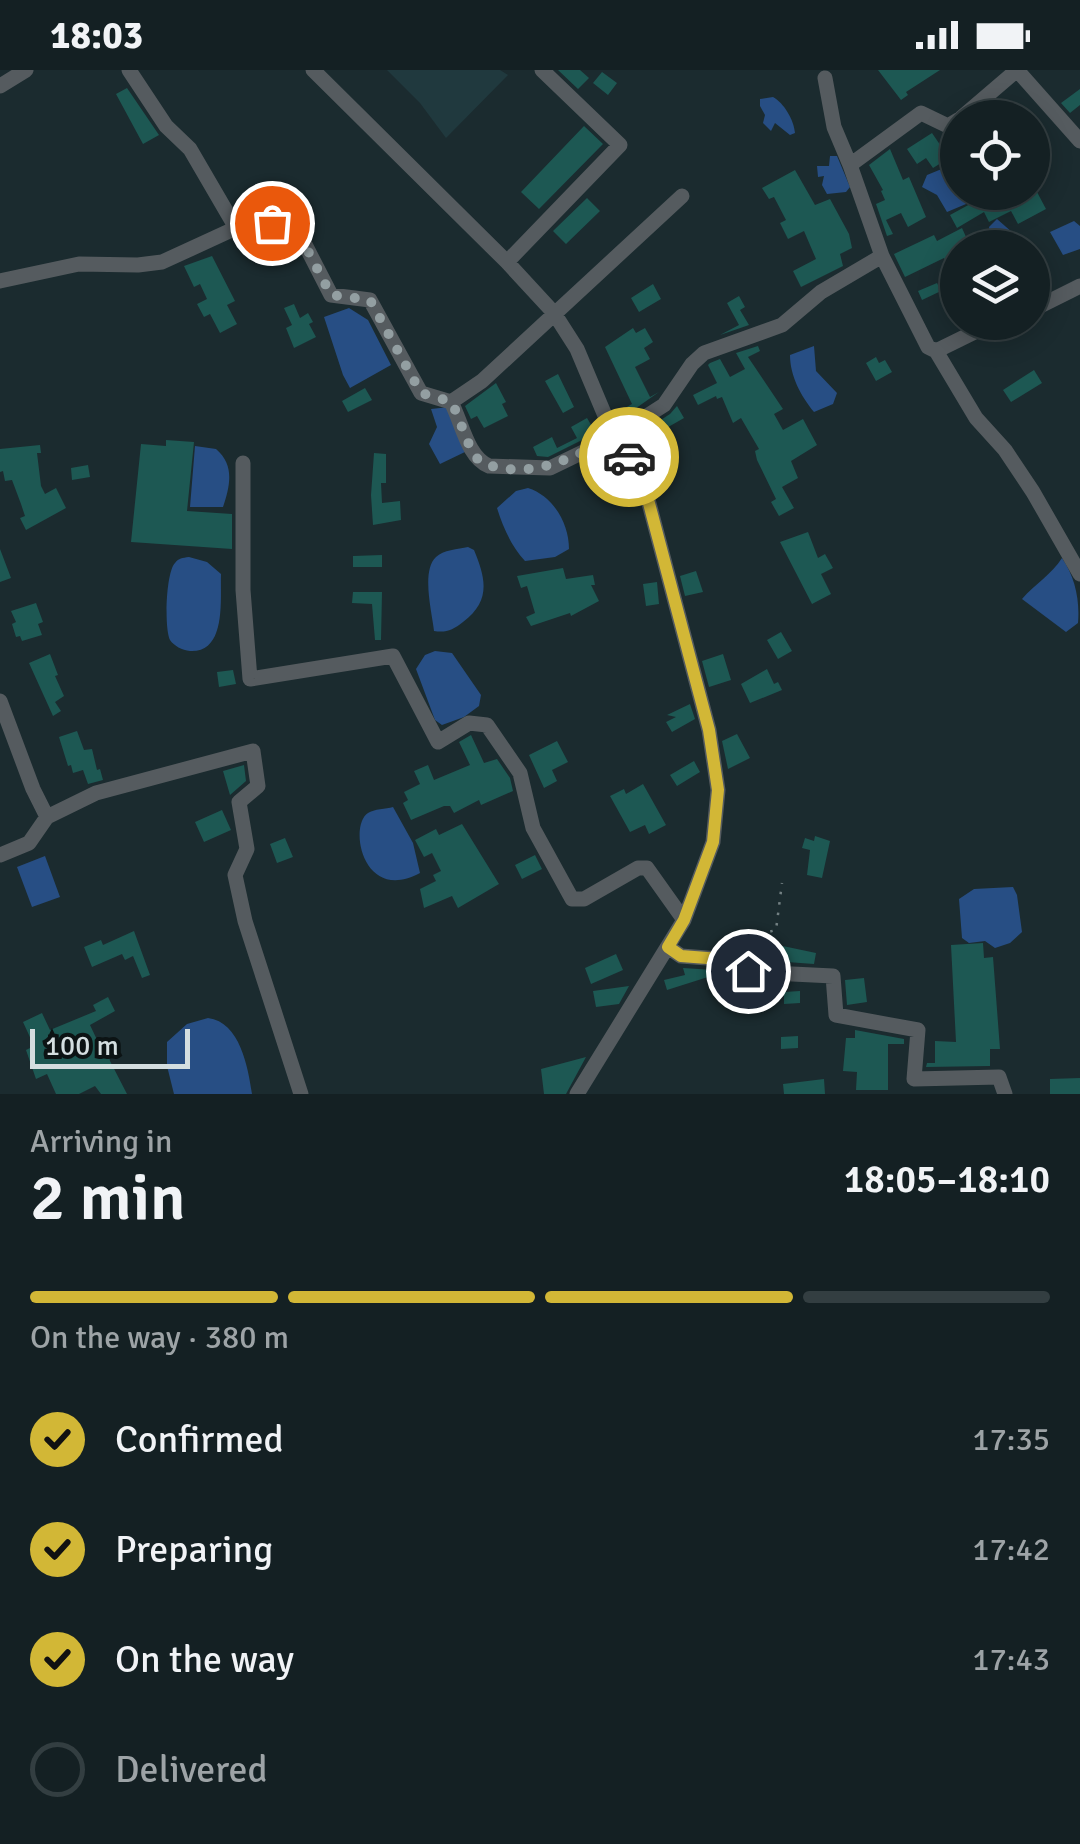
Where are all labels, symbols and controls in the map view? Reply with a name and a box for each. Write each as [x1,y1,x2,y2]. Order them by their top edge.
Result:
text: 18:03 [50,12,143,59]
map controls [940,100,1050,340]
button: locate [940,100,1050,210]
pin [230,181,315,266]
icon: bag [245,196,300,251]
button: layers [940,230,1050,340]
courier [579,407,679,507]
icon: car [602,430,657,485]
pin [706,929,791,1014]
icon: home [721,944,776,999]
scale bar [30,1024,190,1068]
text: 100 m [45,1029,119,1063]
text: Arriving in [30,1122,172,1161]
text: 18:05–18:10 [844,1156,1050,1203]
text: 2 min [30,1158,186,1238]
text: On the way · 380 m [30,1318,289,1357]
icon: check [30,1412,85,1467]
text: Confirmed [115,1416,284,1463]
text: 17:35 [972,1420,1050,1459]
icon: check [30,1522,85,1577]
text: Preparing [115,1526,273,1573]
text: 17:42 [972,1530,1050,1569]
icon: check [30,1632,85,1687]
text: On the way [115,1636,294,1683]
text: 17:43 [972,1640,1050,1679]
text: Delivered [115,1746,268,1793]

